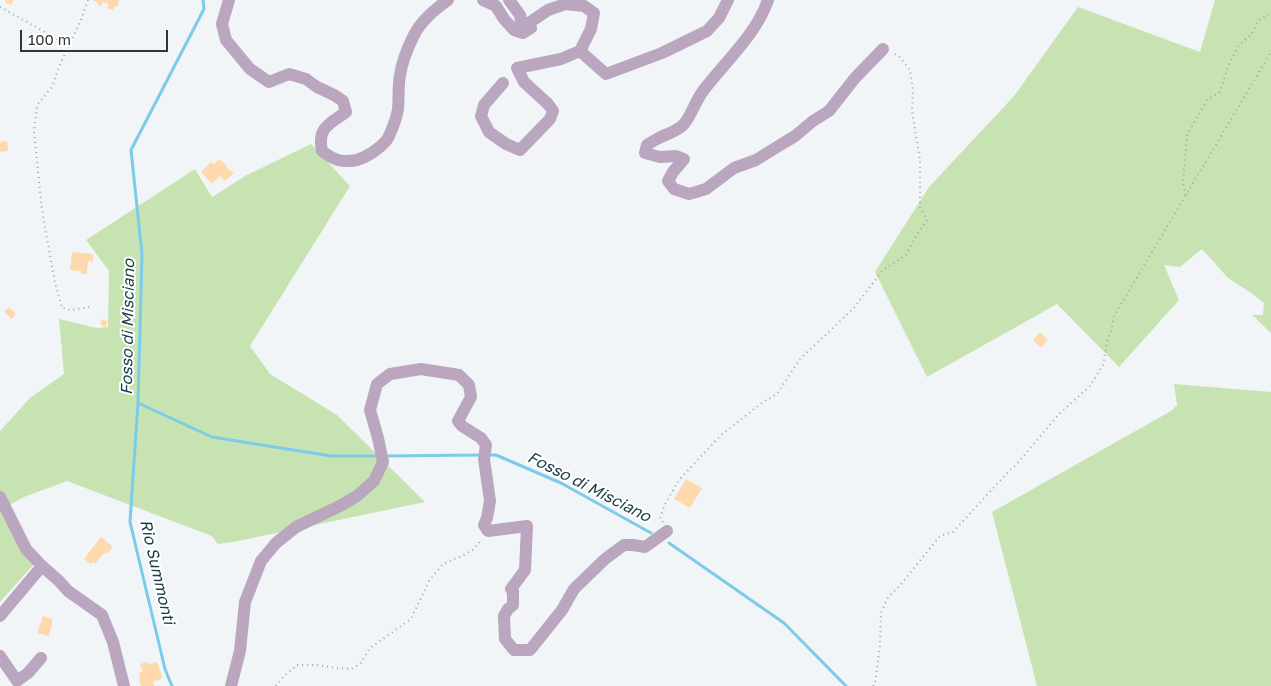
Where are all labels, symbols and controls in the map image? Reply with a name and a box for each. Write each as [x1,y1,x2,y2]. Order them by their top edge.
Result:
scale bar [22,20,170,52]
text: 100 m [28,30,71,48]
water label: Fosso di Misciano [117,259,139,395]
water label: Fosso di Misciano [524,448,654,526]
water label: Rio Summonti [136,518,178,626]

